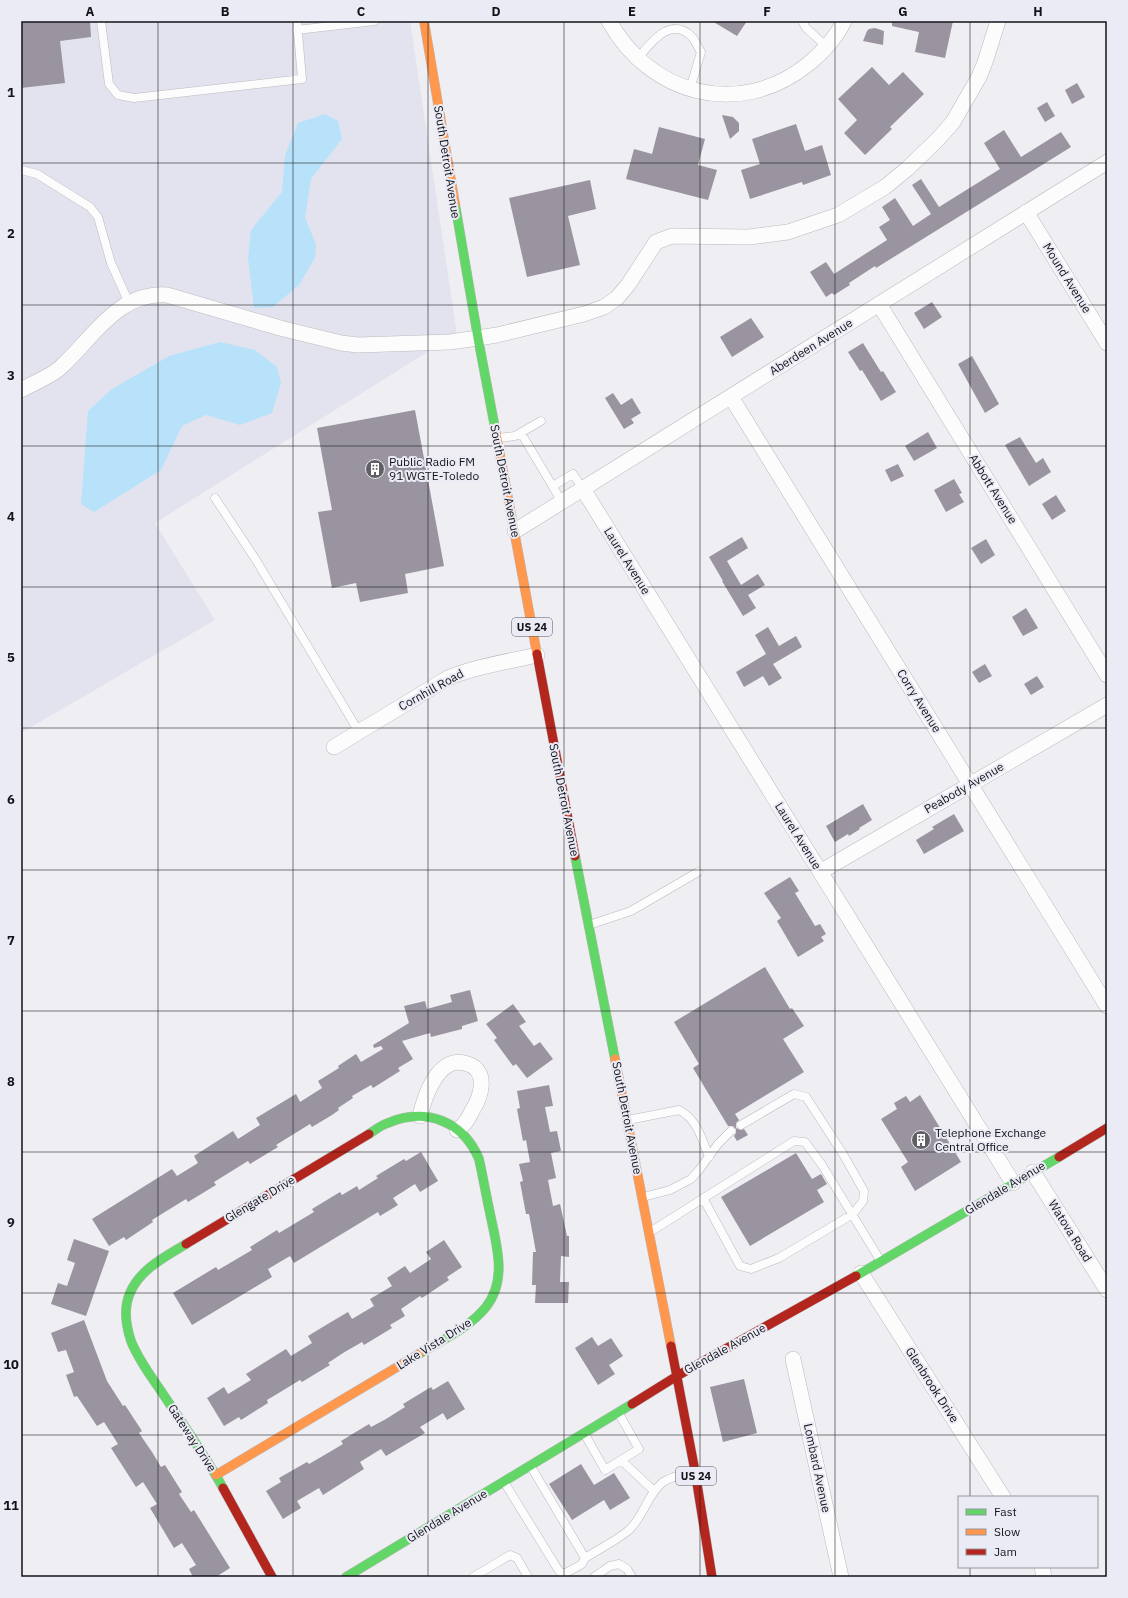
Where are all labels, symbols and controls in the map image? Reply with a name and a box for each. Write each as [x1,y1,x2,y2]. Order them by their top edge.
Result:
text: A [86,3,95,20]
text: B [221,3,230,20]
text: C [357,3,366,20]
text: D [491,3,501,20]
text: E [628,3,636,20]
text: F [763,3,771,20]
text: G [898,3,908,20]
text: H [1033,3,1043,20]
text: 1 [7,84,15,101]
street label: South Detroit Avenue [431,104,464,220]
text: 2 [7,225,15,242]
street label: Mound Avenue [1040,240,1095,316]
street label: Aberdeen Avenue [766,315,856,378]
text: 3 [7,367,15,384]
street label: South Detroit Avenue [487,423,524,539]
street label: Abbott Avenue [966,451,1021,527]
place label: Public Radio FM 91 WGTE-Toledo [389,454,479,483]
building icon: Public Radio FM 91 WGTE-Toledo [364,458,386,480]
text: 4 [7,508,15,525]
street label: Laurel Avenue [601,524,654,597]
road number: US 24 [512,618,552,636]
text: 5 [7,649,15,666]
street label: Cornhill Road [396,666,466,714]
street label: Corry Avenue [894,666,945,736]
street label: South Detroit Avenue [546,742,583,858]
street label: Peabody Avenue [921,758,1007,816]
text: 6 [7,791,15,808]
street label: Laurel Avenue [772,799,825,872]
text: 7 [7,932,15,949]
street label: South Detroit Avenue [609,1060,646,1176]
text: 8 [7,1073,15,1090]
place label: Telephone Exchange Central Office [935,1125,1047,1154]
building icon: Telephone Exchange Central Office [910,1129,932,1151]
street label: Glendale Avenue [962,1157,1048,1217]
street label: Glengate Drive [222,1172,298,1225]
street label: Watova Road [1045,1197,1095,1265]
text: 9 [7,1214,15,1231]
street label: Lake Vista Drive [394,1314,474,1373]
street label: Glendale Avenue [681,1320,769,1377]
street label: Glenbrook Drive [903,1344,963,1426]
text: 10 [3,1356,19,1373]
street label: Gateway Drive [165,1401,220,1475]
street label: Lombard Avenue [801,1422,834,1514]
road number: US 24 [676,1467,716,1485]
street label: Glendale Avenue [404,1485,490,1545]
legend [958,1496,1098,1568]
text: 11 [3,1497,19,1514]
text: Fast [994,1504,1017,1519]
text: Slow [994,1524,1020,1539]
text: Jam [994,1544,1017,1559]

